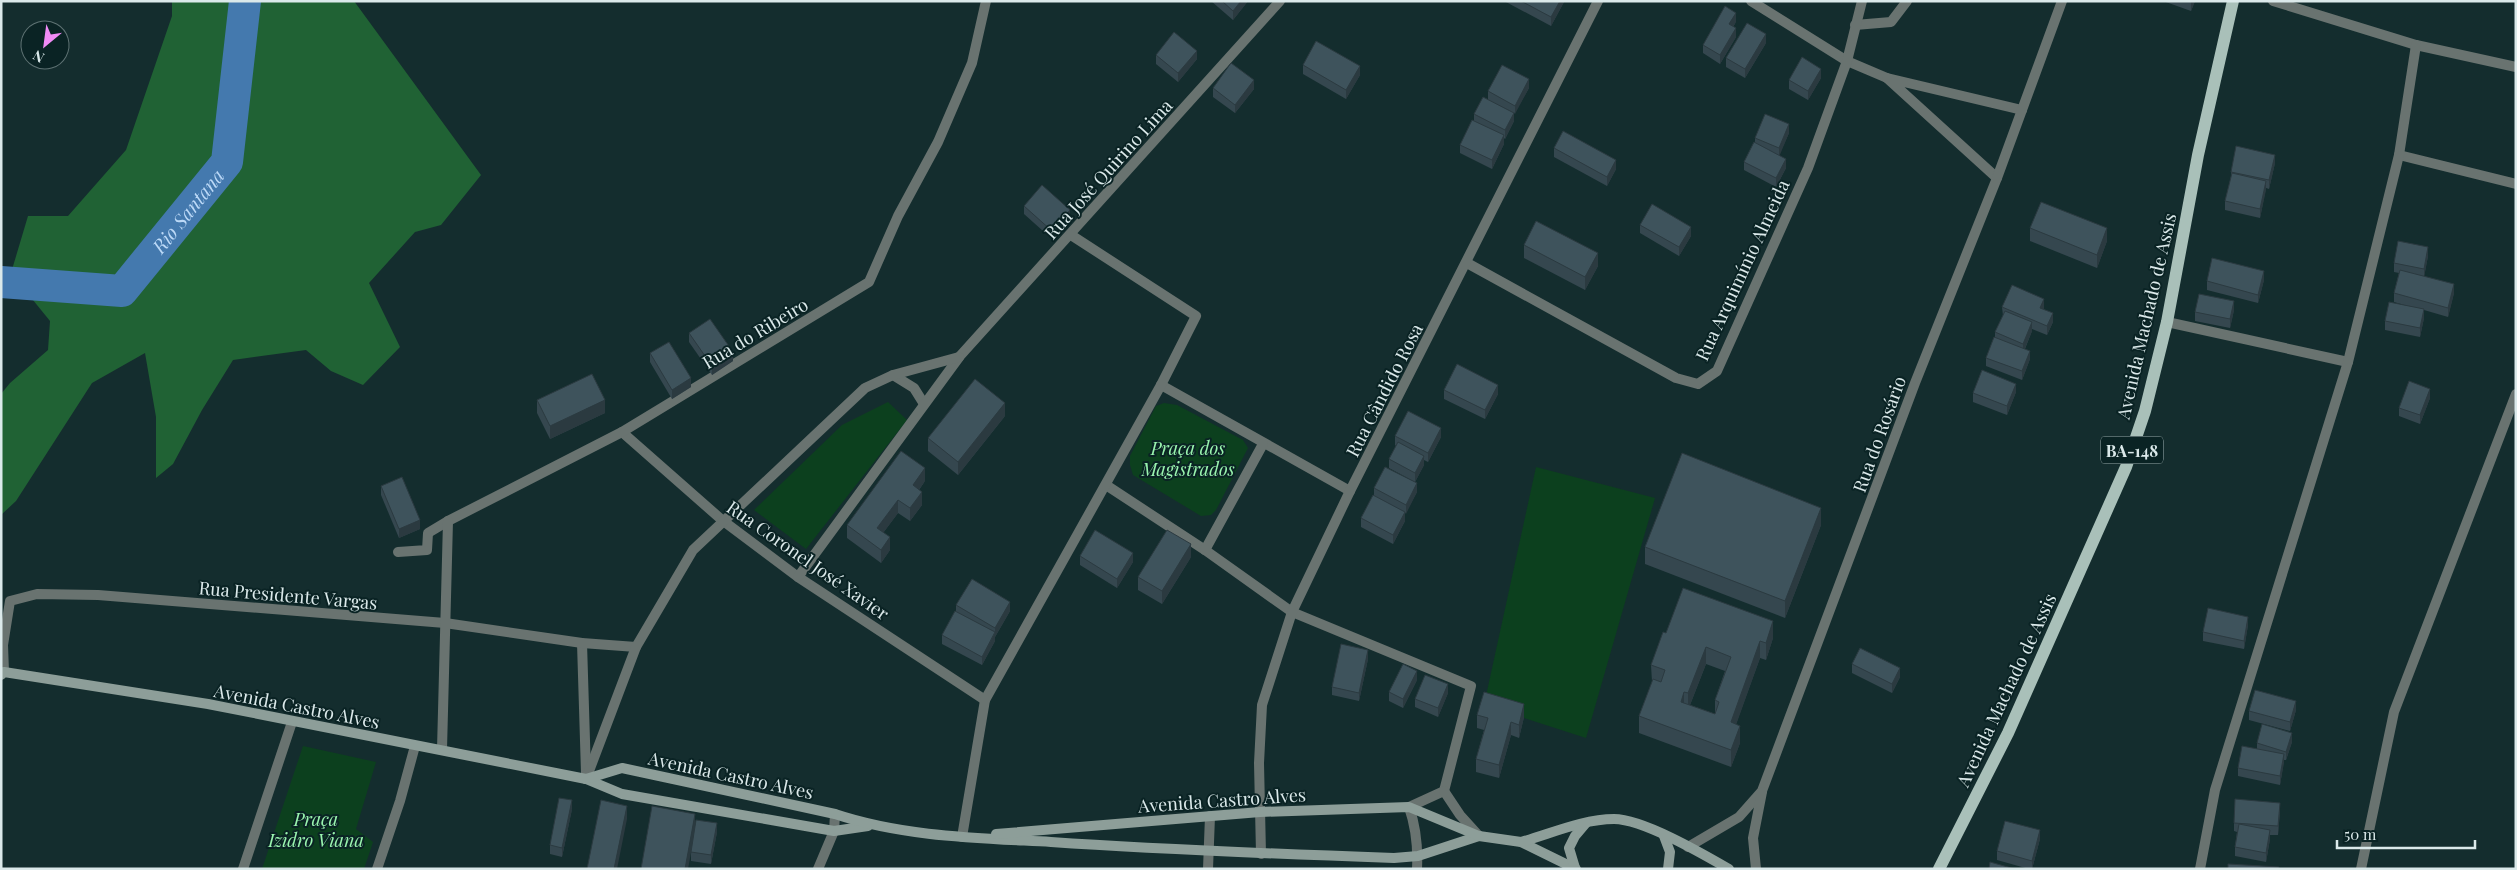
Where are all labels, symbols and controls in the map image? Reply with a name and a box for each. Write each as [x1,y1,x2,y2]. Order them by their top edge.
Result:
north arrow [20,20,70,70]
text: N [29,46,47,68]
street label: Rua José Quirino Lima [1039,94,1177,244]
water label: Rio Santana [145,163,230,259]
street label: Rua Arquimínio Almeida [1690,176,1794,364]
street label: Avenida Machado de Assis [2110,211,2181,422]
street label: Rua do Ribeiro [698,292,812,374]
street label: Rua Cândido Rosa [1340,319,1428,461]
street label: Rua do Rosário [1847,373,1911,495]
park label: Praça dos Magistrados [1140,436,1235,481]
road number: BA-148 [2101,436,2163,464]
street label: Rua Coronel José Xavier [722,495,894,625]
street label: Rua Presidente Vargas [198,575,378,615]
street label: Avenida Machado de Assis [1950,589,2061,791]
street label: Avenida Castro Alves [211,678,382,734]
street label: Avenida Castro Alves [645,746,816,804]
street label: Avenida Castro Alves [1136,782,1307,818]
park label: Praça Izidro Viana [267,807,364,852]
scale bar [2337,818,2474,850]
text: 50 m [2344,824,2377,844]

